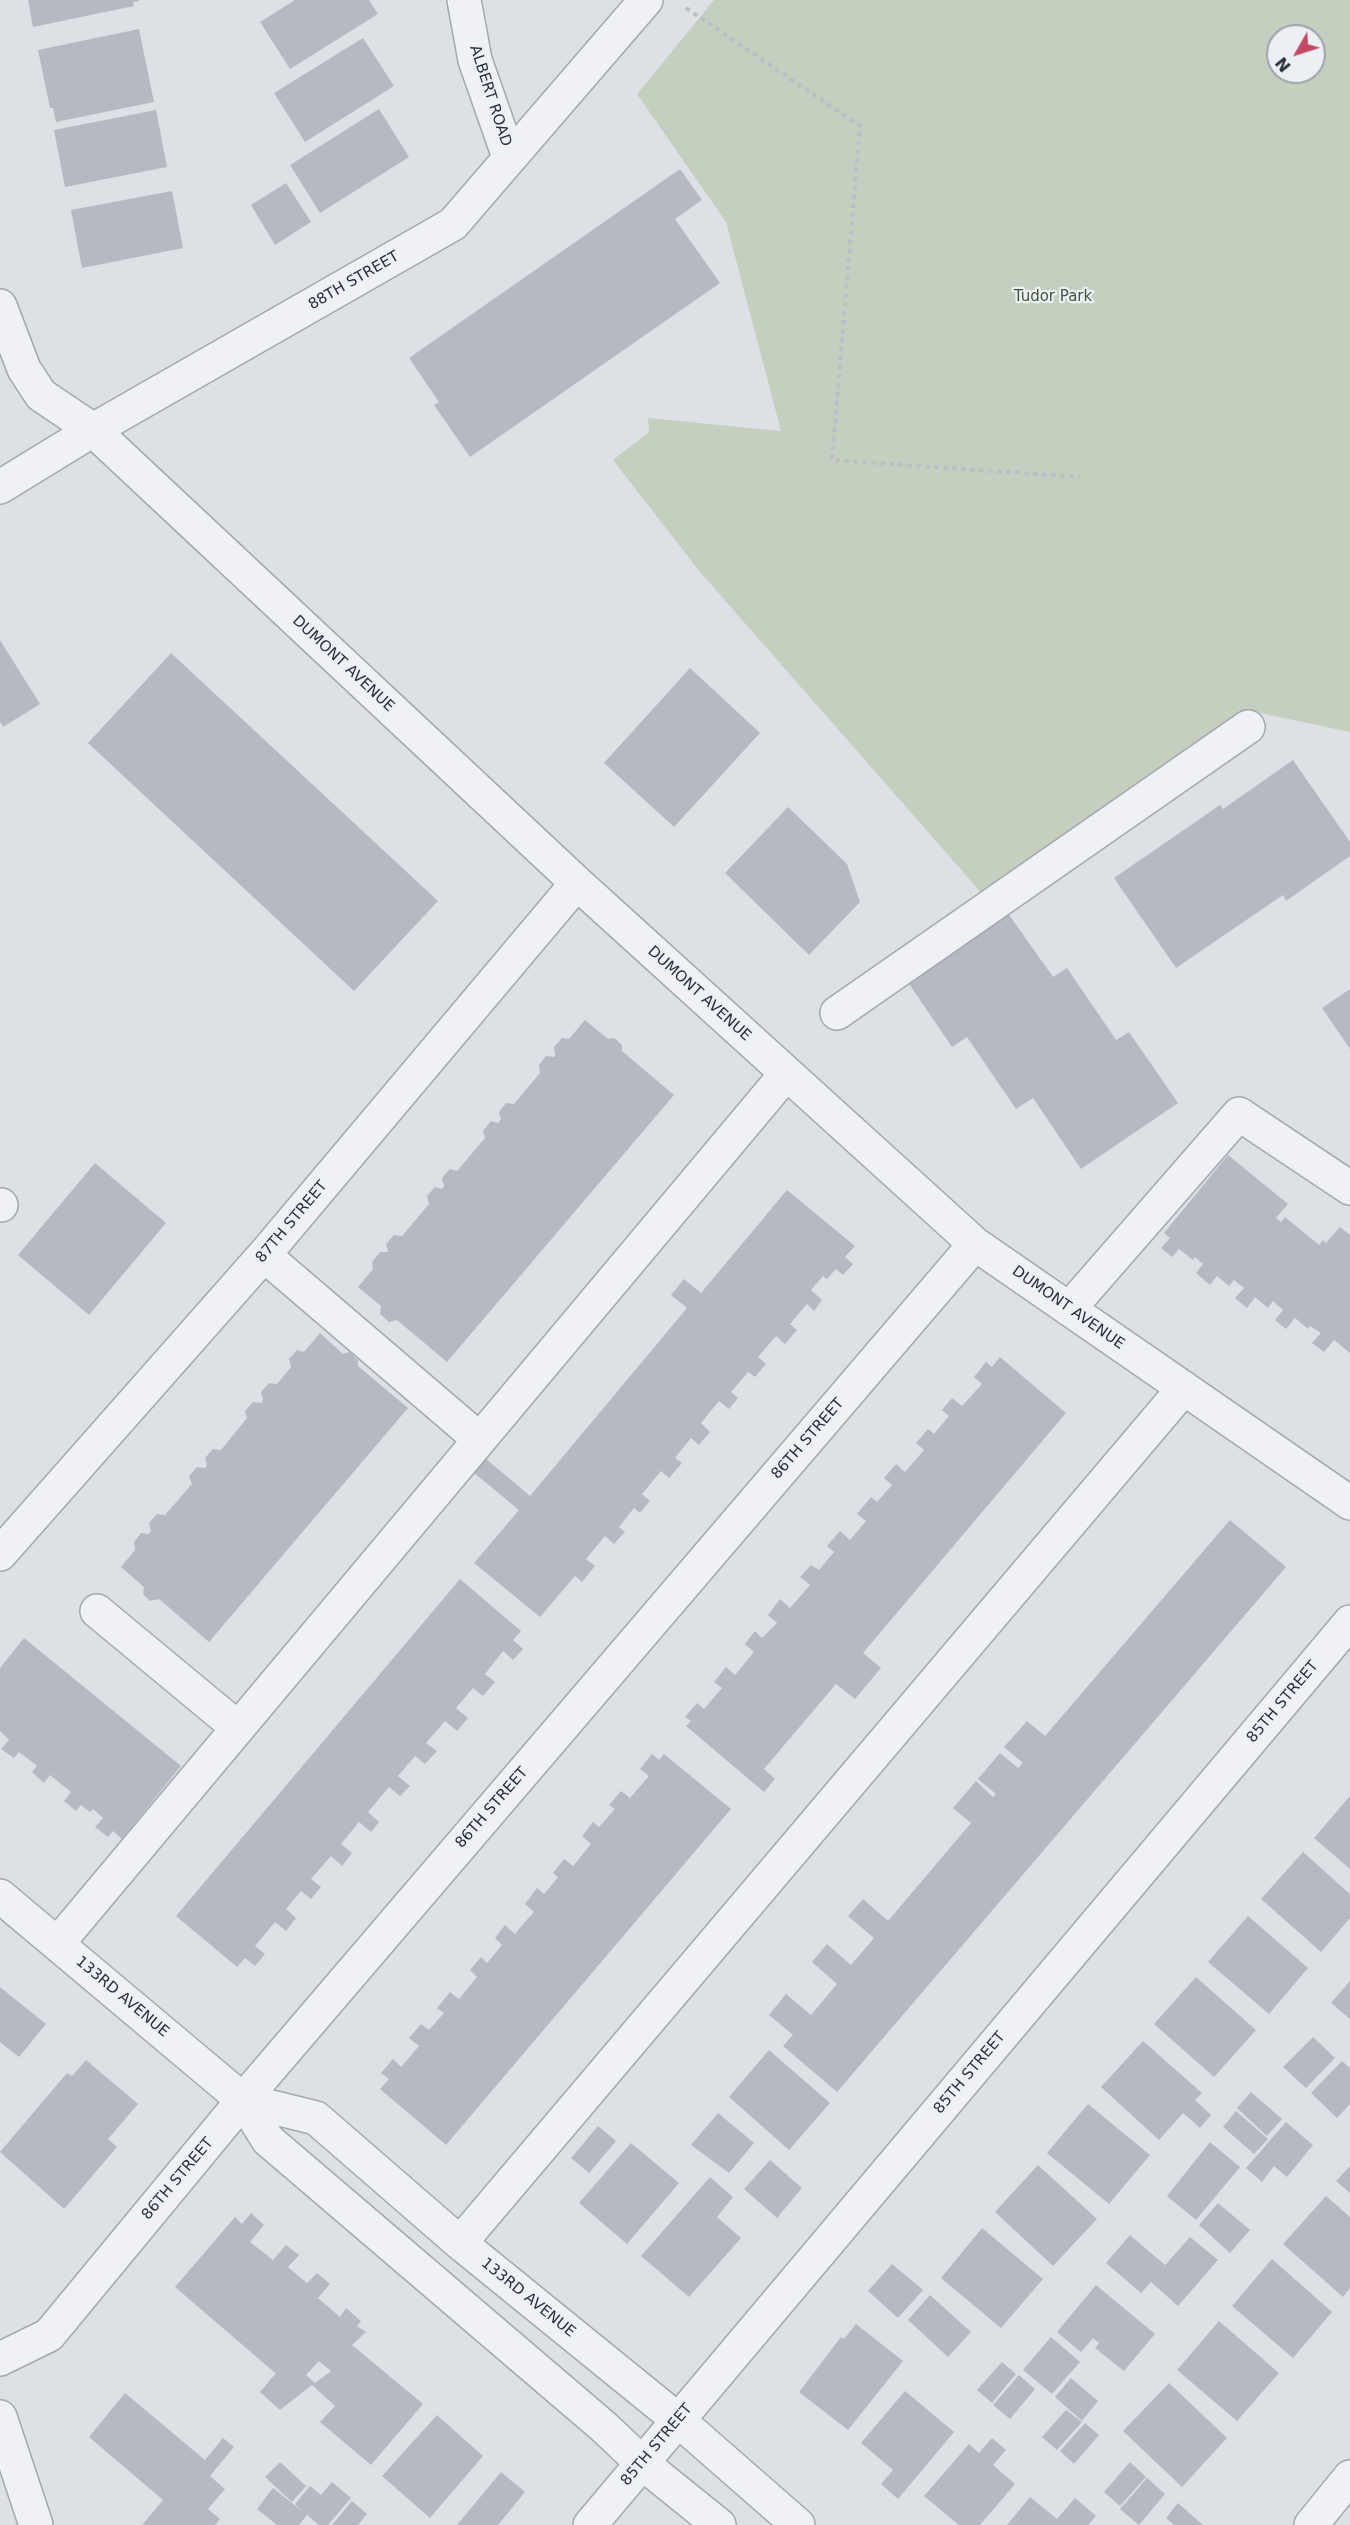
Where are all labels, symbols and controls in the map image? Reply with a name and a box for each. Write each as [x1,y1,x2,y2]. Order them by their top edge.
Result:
north arrow [1266,24,1326,84]
street label: ALBERT ROAD [465,43,515,149]
text: N [1272,53,1295,76]
street label: 88TH STREET [306,248,402,314]
park label: Tudor Park [1014,288,1092,306]
street label: DUMONT AVENUE [288,612,398,716]
street label: DUMONT AVENUE [644,943,754,1045]
street label: 87TH STREET [252,1177,332,1267]
street label: DUMONT AVENUE [1008,1262,1128,1354]
street label: 86TH STREET [768,1395,848,1483]
street label: 85TH STREET [1243,1657,1323,1747]
street label: 86TH STREET [452,1764,532,1852]
street label: 133RD AVENUE [72,1953,172,2041]
street label: 85TH STREET [930,2028,1010,2118]
street label: 86TH STREET [138,2134,218,2224]
street label: 133RD AVENUE [477,2254,579,2342]
street label: 85TH STREET [617,2400,697,2490]

